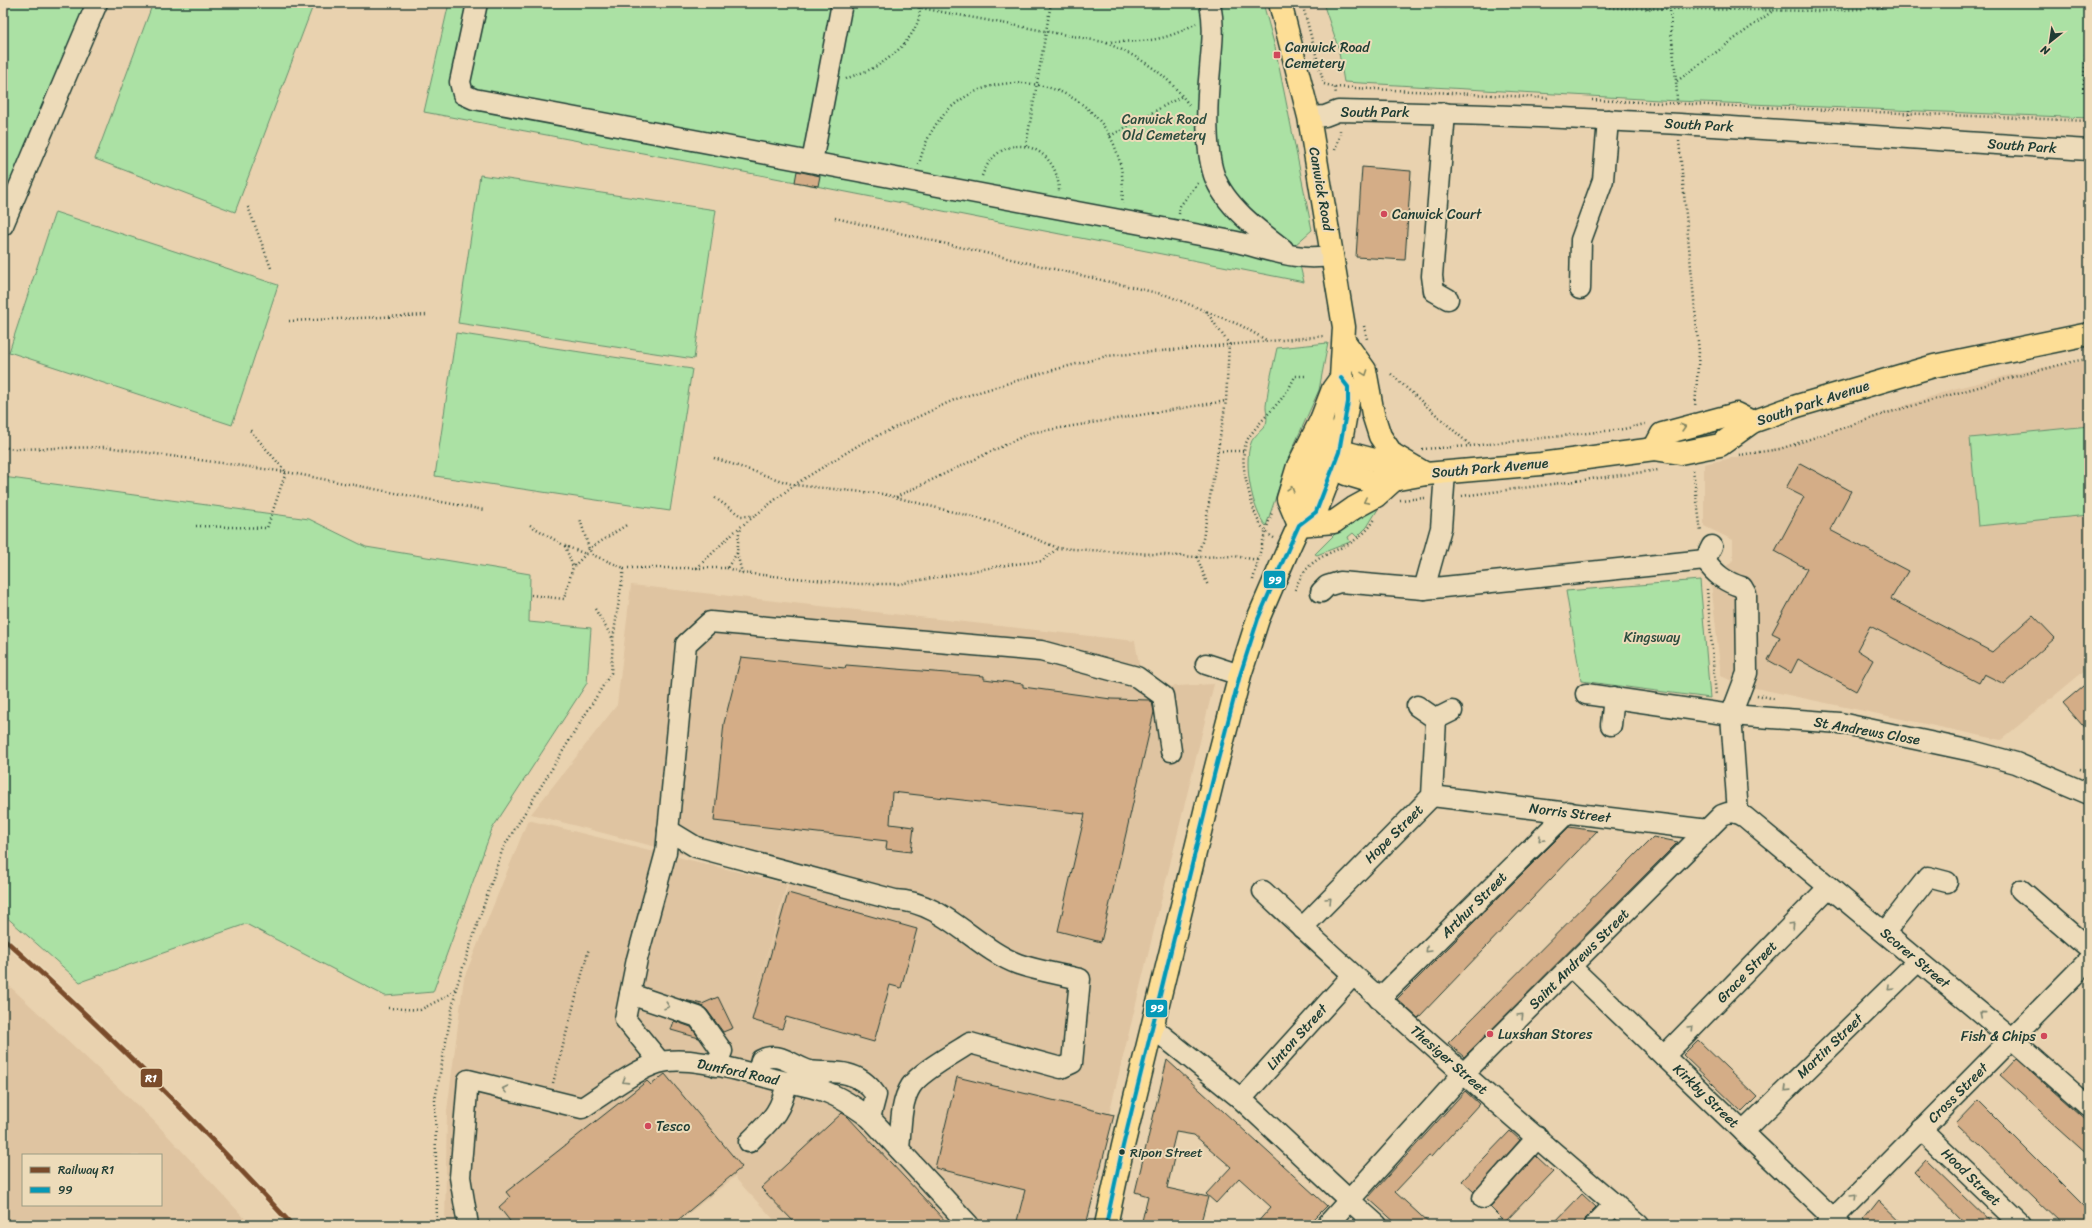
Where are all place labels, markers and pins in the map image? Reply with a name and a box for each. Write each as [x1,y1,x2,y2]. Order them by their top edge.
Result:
place label: Canwick Road Cemetery [1285,35,1371,76]
marker: Canwick Road Cemetery [1272,50,1282,60]
place label: Canwick Court [1392,202,1483,227]
marker: Canwick Court [1379,209,1389,219]
place label: Luxshan Stores [1498,1022,1593,1047]
place label: Fish & Chips [1961,1024,2037,1049]
marker: Luxshan Stores [1485,1029,1495,1039]
marker: Fish & Chips [2039,1031,2049,1041]
place label: Tesco [656,1114,690,1139]
marker: Tesco [643,1121,653,1131]
place label: Ripon Street [1130,1141,1203,1164]
marker: Ripon Street [1117,1147,1127,1157]

